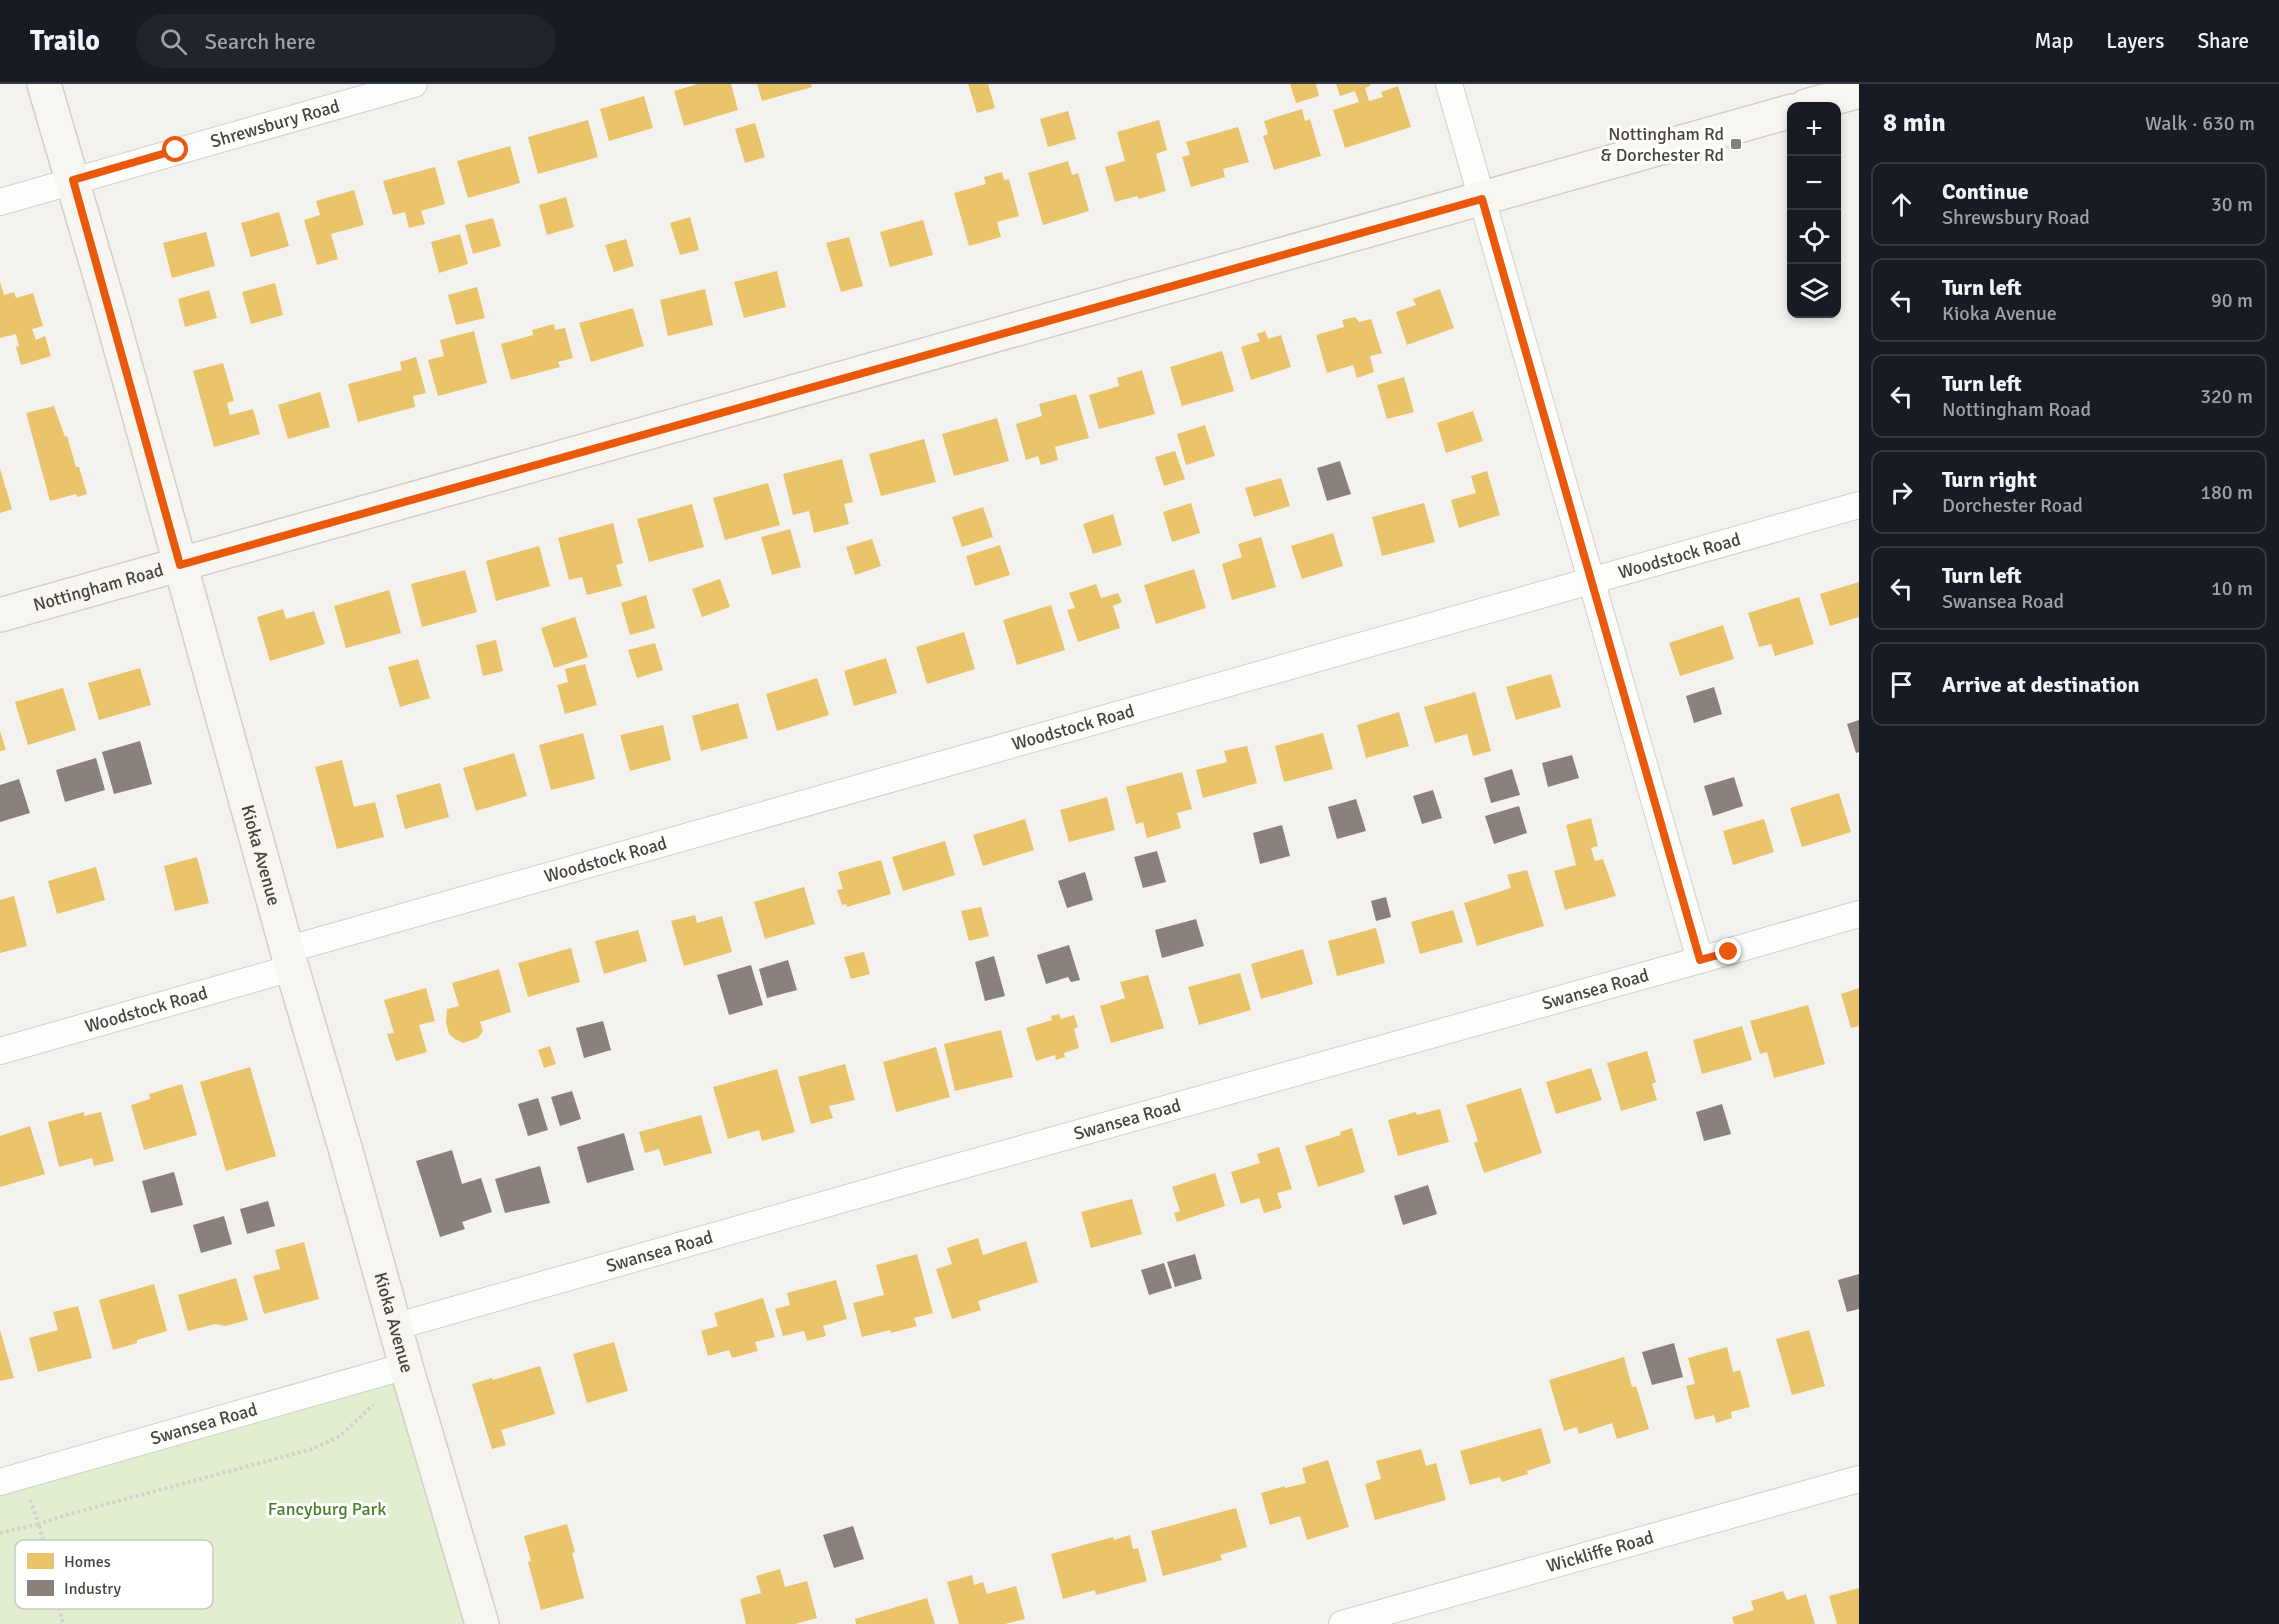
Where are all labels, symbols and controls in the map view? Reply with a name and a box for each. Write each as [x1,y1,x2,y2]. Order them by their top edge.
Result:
search box [136,14,556,68]
text: Trailo [30,24,100,58]
icon: search [157,25,190,58]
text: Search here [205,28,316,55]
text: Map [2035,28,2073,54]
text: Layers [2106,28,2164,54]
text: Share [2197,28,2249,54]
street label: Shrewsbury Road [208,95,342,152]
map controls [1787,102,1841,318]
button: + [1787,102,1841,156]
text: 8 min [1883,107,1946,139]
text: Walk · 630 m [2145,111,2255,136]
place label: Nottingham Rd & Dorchester Rd [1601,123,1724,166]
route start [162,136,188,162]
marker: Nottingham Rd & Dorchester Rd [1729,137,1743,151]
button: − [1787,156,1841,210]
text: Continue [1942,178,2029,205]
icon: ahead [1885,188,1918,221]
text: 30 m [2211,192,2253,217]
text: Shrewsbury Road [1942,205,2090,230]
button: locate [1787,210,1841,264]
button: layers [1787,264,1841,318]
text: Turn left [1942,274,2022,301]
icon: left [1885,284,1918,317]
text: 90 m [2211,288,2253,313]
text: Kioka Avenue [1942,301,2057,326]
text: Turn left [1942,370,2022,397]
icon: left [1885,380,1918,413]
text: 320 m [2200,384,2253,409]
text: Nottingham Road [1942,397,2091,422]
text: Turn right [1942,466,2037,493]
icon: right [1885,476,1918,509]
text: 180 m [2200,480,2253,505]
text: Dorchester Road [1942,493,2083,518]
street label: Woodstock Road [1616,528,1743,584]
street label: Nottingham Road [31,559,166,616]
text: Turn left [1942,562,2022,589]
icon: left [1885,572,1918,605]
text: 10 m [2211,576,2253,601]
text: Swansea Road [1942,589,2064,614]
icon: arrive [1885,668,1918,701]
text: Arrive at destination [1942,671,2139,698]
street label: Woodstock Road [1009,700,1137,755]
street label: Kioka Avenue [236,802,285,908]
street label: Woodstock Road [542,832,669,887]
route end [1715,938,1741,964]
street label: Swansea Road [1539,964,1651,1014]
street label: Woodstock Road [82,982,210,1037]
street label: Swansea Road [1071,1094,1183,1145]
street label: Swansea Road [604,1226,715,1277]
street label: Kioka Avenue [369,1270,418,1375]
street label: Swansea Road [148,1398,260,1449]
park label: Fancyburg Park [268,1498,386,1520]
street label: Wickliffe Road [1544,1526,1656,1577]
legend [15,1540,213,1609]
text: Homes [64,1552,111,1572]
text: Industry [64,1579,122,1599]

